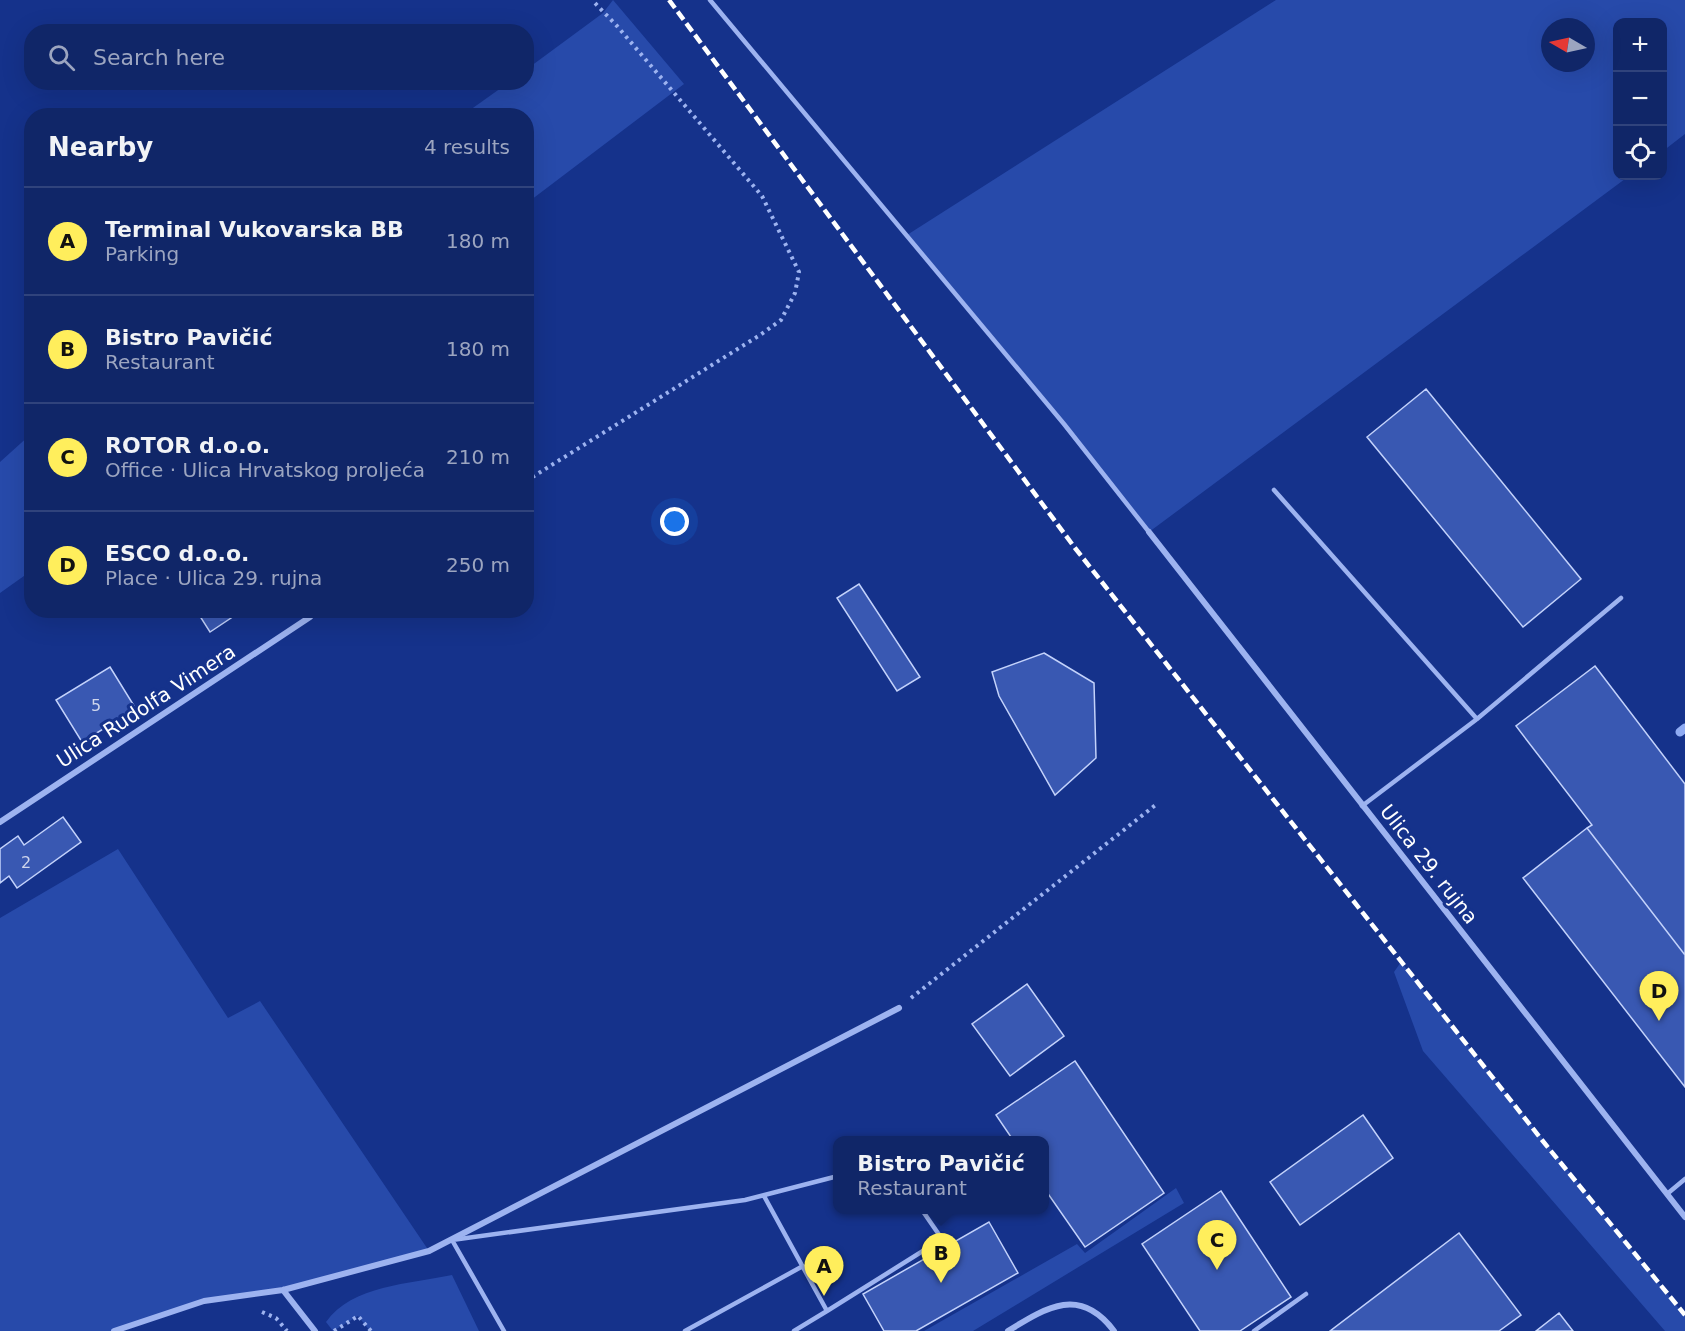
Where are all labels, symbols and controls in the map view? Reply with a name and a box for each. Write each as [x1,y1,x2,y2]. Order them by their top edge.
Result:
north arrow [1541,18,1595,72]
map controls [1613,18,1667,180]
button: + [1613,18,1667,72]
search box [24,24,534,90]
icon: search [45,41,78,74]
text: Search here [93,45,225,70]
button: − [1613,72,1667,126]
button: locate [1613,126,1667,180]
text: Nearby [48,132,153,162]
text: 4 results [424,135,510,159]
text: Terminal Vukovarska BB [105,217,404,242]
text: A [60,229,75,253]
text: 180 m [446,229,510,253]
text: Parking [105,242,179,266]
text: Bistro Pavičić [105,325,272,350]
text: B [60,337,75,361]
text: 180 m [446,337,510,361]
text: Restaurant [105,350,215,374]
text: ROTOR d.o.o. [105,433,270,458]
text: C [60,445,75,469]
text: 210 m [446,445,510,469]
text: Office · Ulica Hrvatskog proljeća [105,458,425,482]
your location [660,507,689,536]
text: ESCO d.o.o. [105,541,249,566]
text: D [59,553,76,577]
text: 250 m [446,553,510,577]
text: Place · Ulica 29. rujna [105,566,322,590]
street label: Ulica Rudolfa Vimera [52,639,240,773]
house number: 5 [91,696,101,715]
street label: Ulica 29. rujna [1375,800,1483,928]
house number: 2 [21,853,31,872]
pin: D [1640,972,1678,1021]
popup [833,1136,1049,1214]
text: Bistro Pavičić [857,1151,1025,1176]
text: Restaurant [857,1176,967,1200]
pin: C [1198,1220,1236,1270]
pin: B [922,1234,960,1283]
pin: A [804,1246,844,1296]

